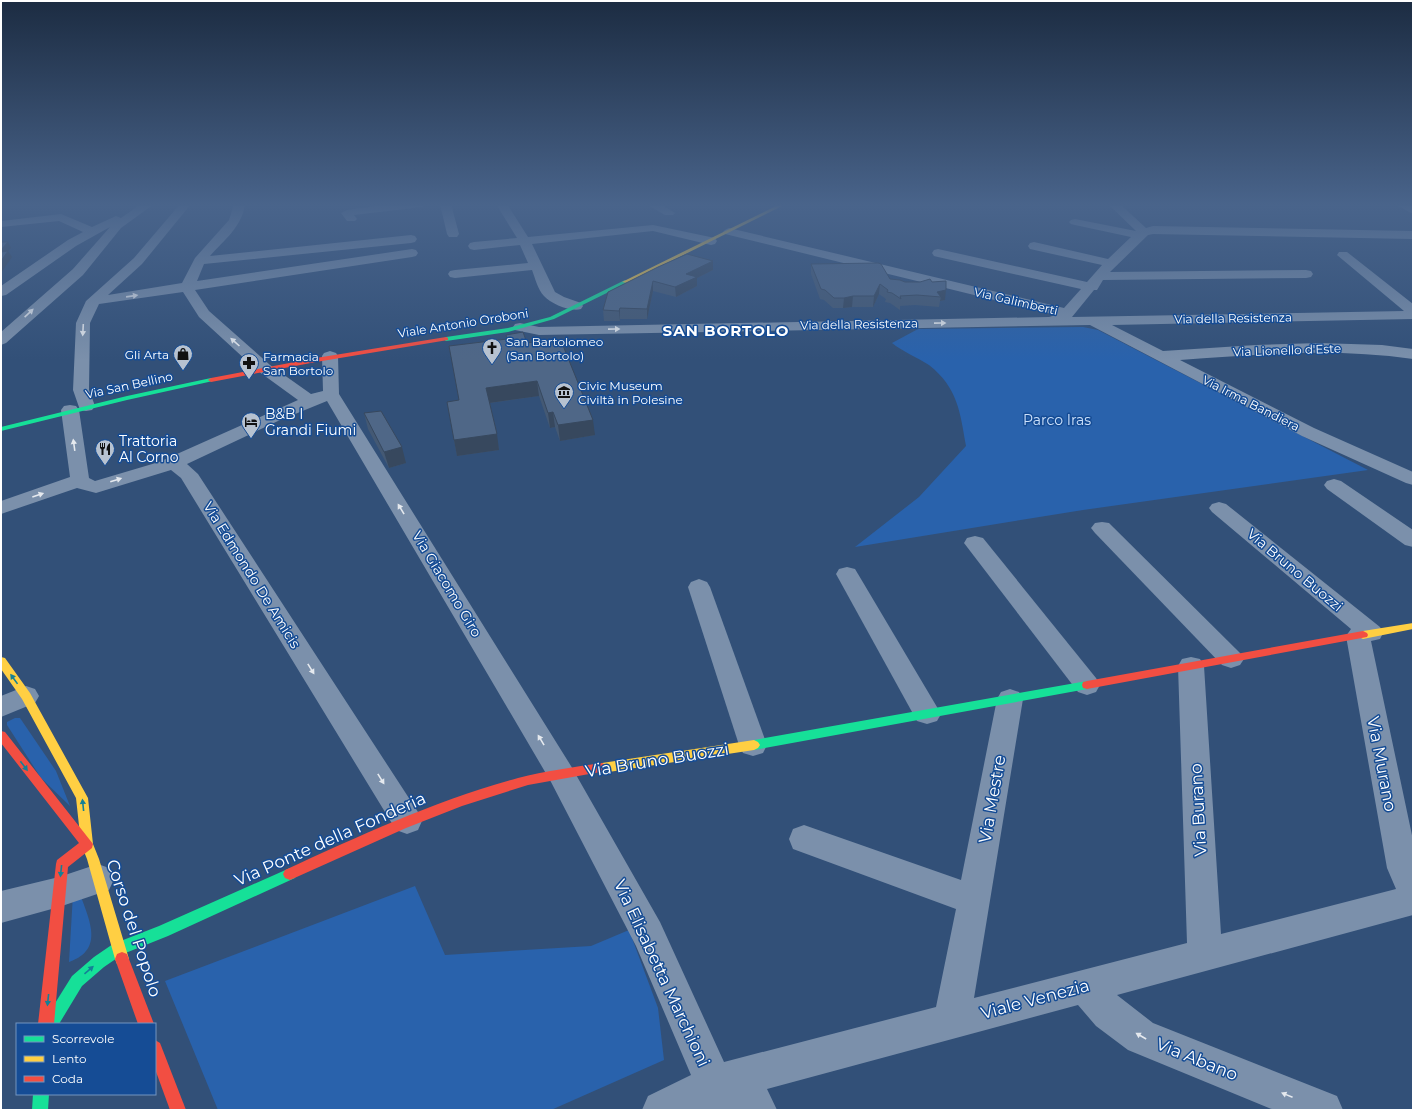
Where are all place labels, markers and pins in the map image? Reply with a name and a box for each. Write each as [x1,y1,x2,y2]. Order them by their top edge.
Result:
place label: San Bartolomeo (San Bortolo) [506,334,603,363]
church icon: San Bartolomeo (San Bortolo) [481,337,503,365]
shop icon: Gli Arta [172,343,194,371]
place label: Gli Arta [125,347,169,362]
place label: Farmacia San Bortolo [263,349,333,378]
pharmacy icon: Farmacia San Bortolo [238,352,260,380]
place label: Civic Museum Civiltà in Polesine [578,378,683,407]
museum icon: Civic Museum Civiltà in Polesine [553,381,575,409]
place label: B&B I Grandi Fiumi [265,405,356,439]
hotel icon: B&B I Grandi Fiumi [240,411,262,439]
place label: Trattoria Al Corno [119,432,179,466]
restaurant icon: Trattoria Al Corno [94,438,116,466]

